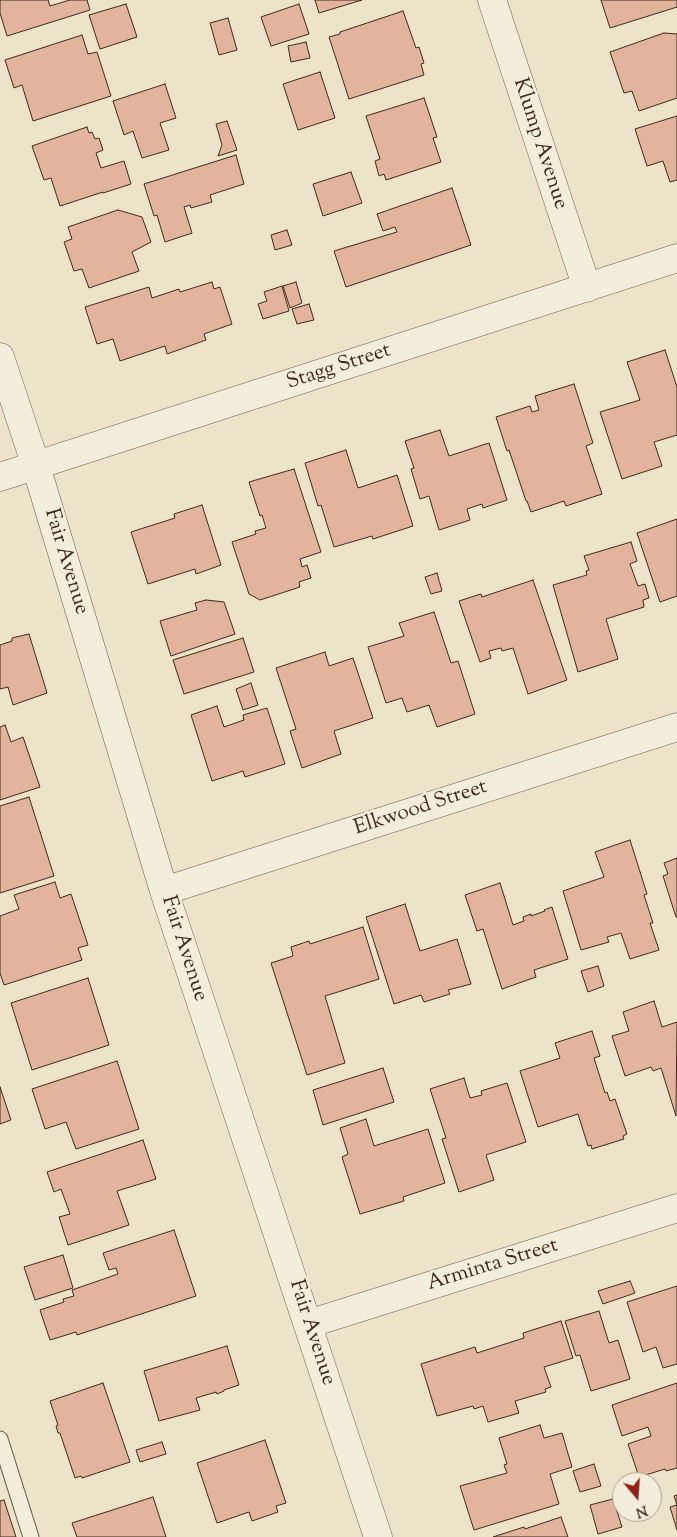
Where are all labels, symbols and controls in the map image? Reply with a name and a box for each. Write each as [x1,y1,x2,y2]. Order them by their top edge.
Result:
street label: Klump Avenue [506,75,572,213]
street label: Stagg Street [284,339,394,397]
street label: Fair Avenue [37,506,93,618]
street label: Elkwood Street [351,776,491,842]
street label: Fair Avenue [154,893,212,1005]
street label: Arminta Street [424,1234,562,1298]
street label: Fair Avenue [282,1277,340,1389]
north arrow [612,1472,662,1522]
text: N [633,1499,650,1522]

